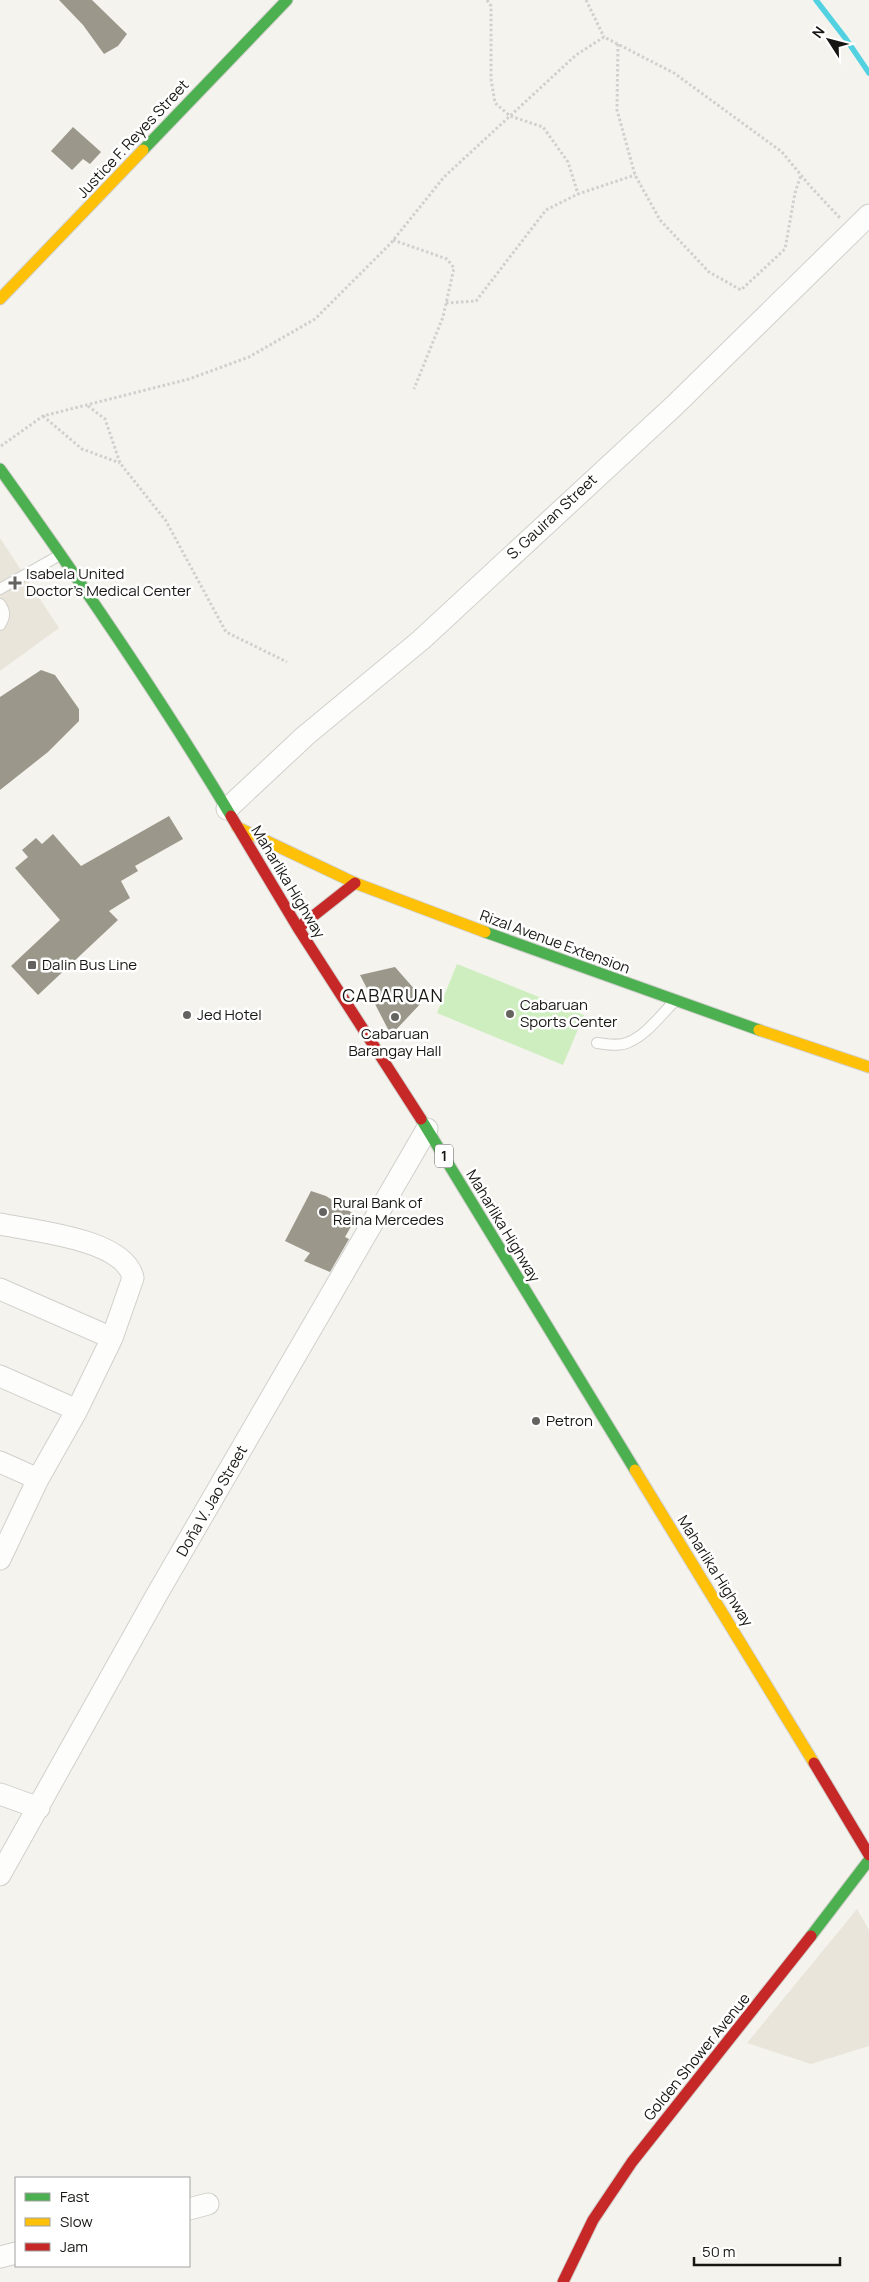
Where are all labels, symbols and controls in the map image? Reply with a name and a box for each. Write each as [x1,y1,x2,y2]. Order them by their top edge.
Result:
north arrow [804,15,854,65]
text: N [807,22,829,42]
street label: Justice F. Reyes Street [72,75,193,203]
street label: S. Gauiran Street [502,469,601,564]
place label: Isabela United Doctor's Medical Center [26,563,192,601]
marker: Isabela United Doctor's Medical Center [8,576,22,590]
street label: Maharlika Highway [247,822,330,942]
street label: Rizal Avenue Extension [477,905,633,979]
place label: Dalin Bus Line [42,954,137,975]
marker: Dalin Bus Line [26,959,38,971]
district label: CABARUAN [342,983,444,1007]
place label: Cabaruan Sports Center [520,994,618,1032]
place label: Jed Hotel [197,1004,262,1025]
marker: Cabaruan Sports Center [504,1008,516,1020]
marker: Jed Hotel [181,1009,193,1021]
marker: Cabaruan Barangay Hall [389,1011,401,1023]
place label: Cabaruan Barangay Hall [348,1023,442,1061]
road number: 1 [435,1144,453,1168]
street label: Maharlika Highway [462,1166,545,1286]
place label: Rural Bank of Reina Mercedes [333,1192,444,1230]
marker: Rural Bank of Reina Mercedes [317,1206,329,1218]
place label: Petron [546,1410,593,1431]
marker: Petron [530,1415,542,1427]
street label: Doña V. Jao Street [171,1441,252,1560]
street label: Maharlika Highway [673,1511,758,1631]
street label: Golden Shower Avenue [638,1988,755,2125]
legend [15,2177,190,2267]
text: Fast [60,2186,89,2207]
text: Slow [60,2211,93,2232]
scale bar [694,2234,840,2266]
text: Jam [60,2236,88,2257]
text: 50 m [702,2241,736,2262]

